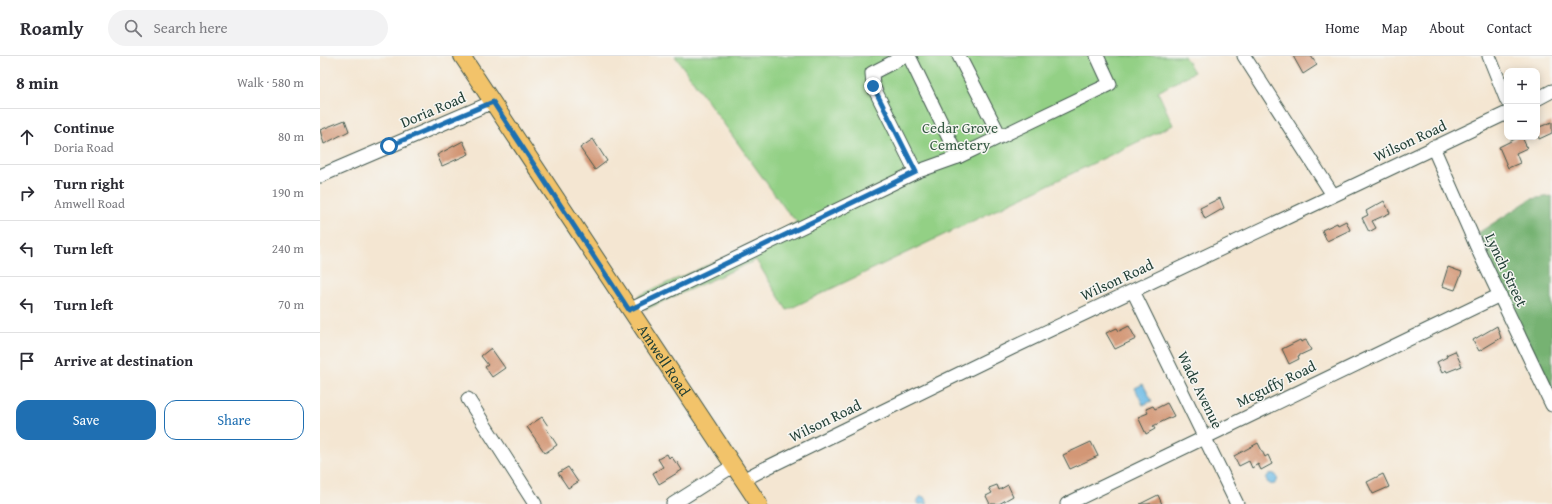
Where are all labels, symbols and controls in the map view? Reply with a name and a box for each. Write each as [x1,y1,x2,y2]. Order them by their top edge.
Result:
search box [108,10,388,46]
text: Roamly [20,14,84,42]
icon: search [122,17,144,39]
text: Search here [154,17,228,38]
text: Home [1325,18,1360,38]
text: Map [1382,18,1407,38]
text: About [1429,18,1465,38]
text: Contact [1487,18,1532,38]
map controls [1504,68,1540,140]
button: + [1504,68,1540,104]
text: 8 min [16,70,58,95]
text: Walk · 580 m [237,73,304,92]
route end [864,77,882,95]
street label: Doria Road [397,86,469,133]
button: − [1504,104,1540,140]
street label: Wilson Road [1370,115,1450,167]
text: Continue [54,117,115,138]
park label: Cedar Grove Cemetery [922,117,998,155]
icon: ahead [16,126,38,148]
text: 80 m [278,127,304,146]
route start [380,137,398,155]
text: Doria Road [54,138,114,157]
text: Turn right [54,173,125,194]
icon: right [16,182,38,204]
text: 190 m [272,183,304,202]
text: Amwell Road [54,194,125,213]
street label: Lynch Street [1480,229,1533,311]
icon: left [16,238,38,260]
text: Turn left [54,238,113,259]
text: 240 m [272,239,304,258]
street label: Wilson Road [1077,254,1157,306]
icon: left [16,294,38,316]
text: Turn left [54,294,113,315]
text: 70 m [278,295,304,314]
street label: Amwell Road [633,320,695,400]
street label: Wade Avenue [1173,348,1228,432]
icon: arrive [16,350,38,372]
text: Arrive at destination [54,350,193,371]
street label: Mcguffy Road [1232,355,1319,412]
street label: Wilson Road [785,394,864,447]
button: Save [16,400,156,440]
button: Share [164,400,304,440]

